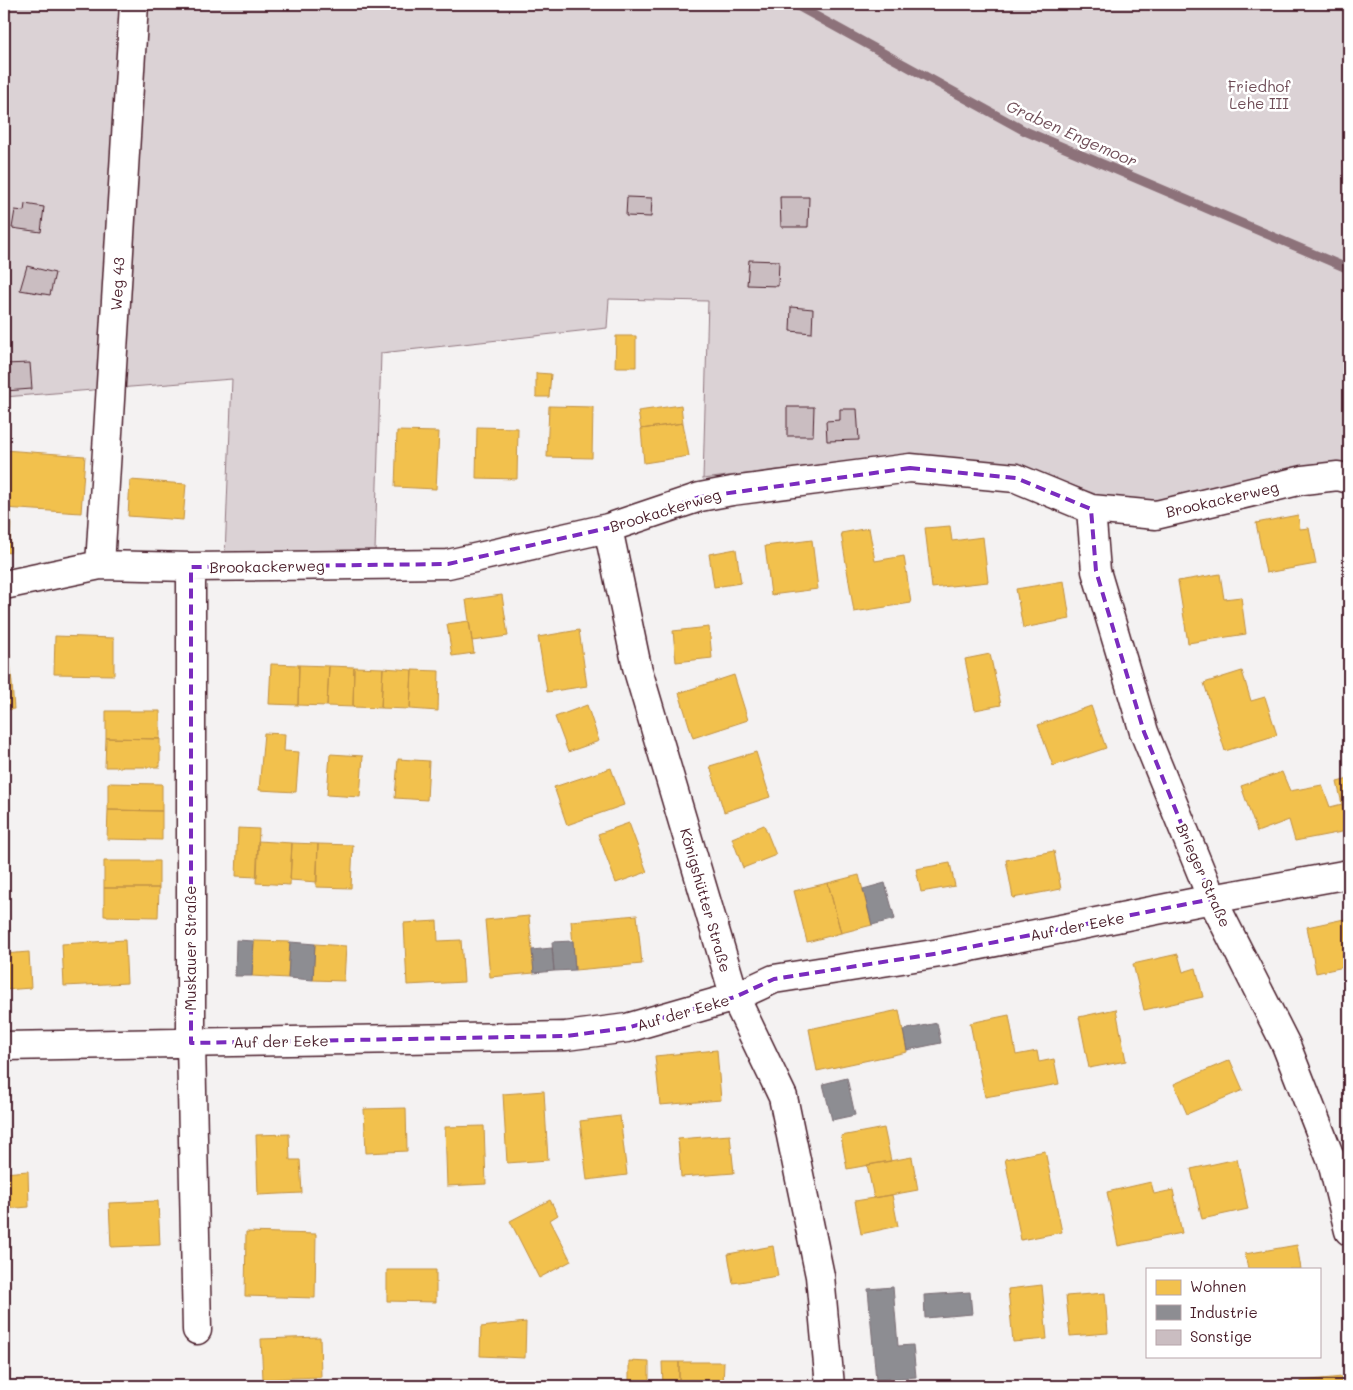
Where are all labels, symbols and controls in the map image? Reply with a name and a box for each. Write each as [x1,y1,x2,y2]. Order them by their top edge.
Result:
park label: Friedhof Lehe III [1228,76,1291,113]
water label: Graben Engemoor [1003,95,1141,171]
street label: Weg 43 [106,257,128,311]
street label: Brookackerweg [1164,476,1281,522]
street label: Brookackerweg [607,484,723,536]
street label: Brookackerweg [209,555,325,577]
street label: Brieger Straße [1172,820,1236,930]
street label: Königshütter Straße [676,826,736,974]
street label: Muskauer Straße [180,885,200,1011]
street label: Auf der Eeke [1028,907,1126,945]
street label: Auf der Eeke [634,989,732,1035]
street label: Auf der Eeke [233,1030,329,1052]
legend [1146,1268,1320,1358]
text: Wohnen [1190,1276,1246,1296]
text: Industrie [1190,1302,1258,1322]
text: Sonstige [1190,1326,1252,1346]

